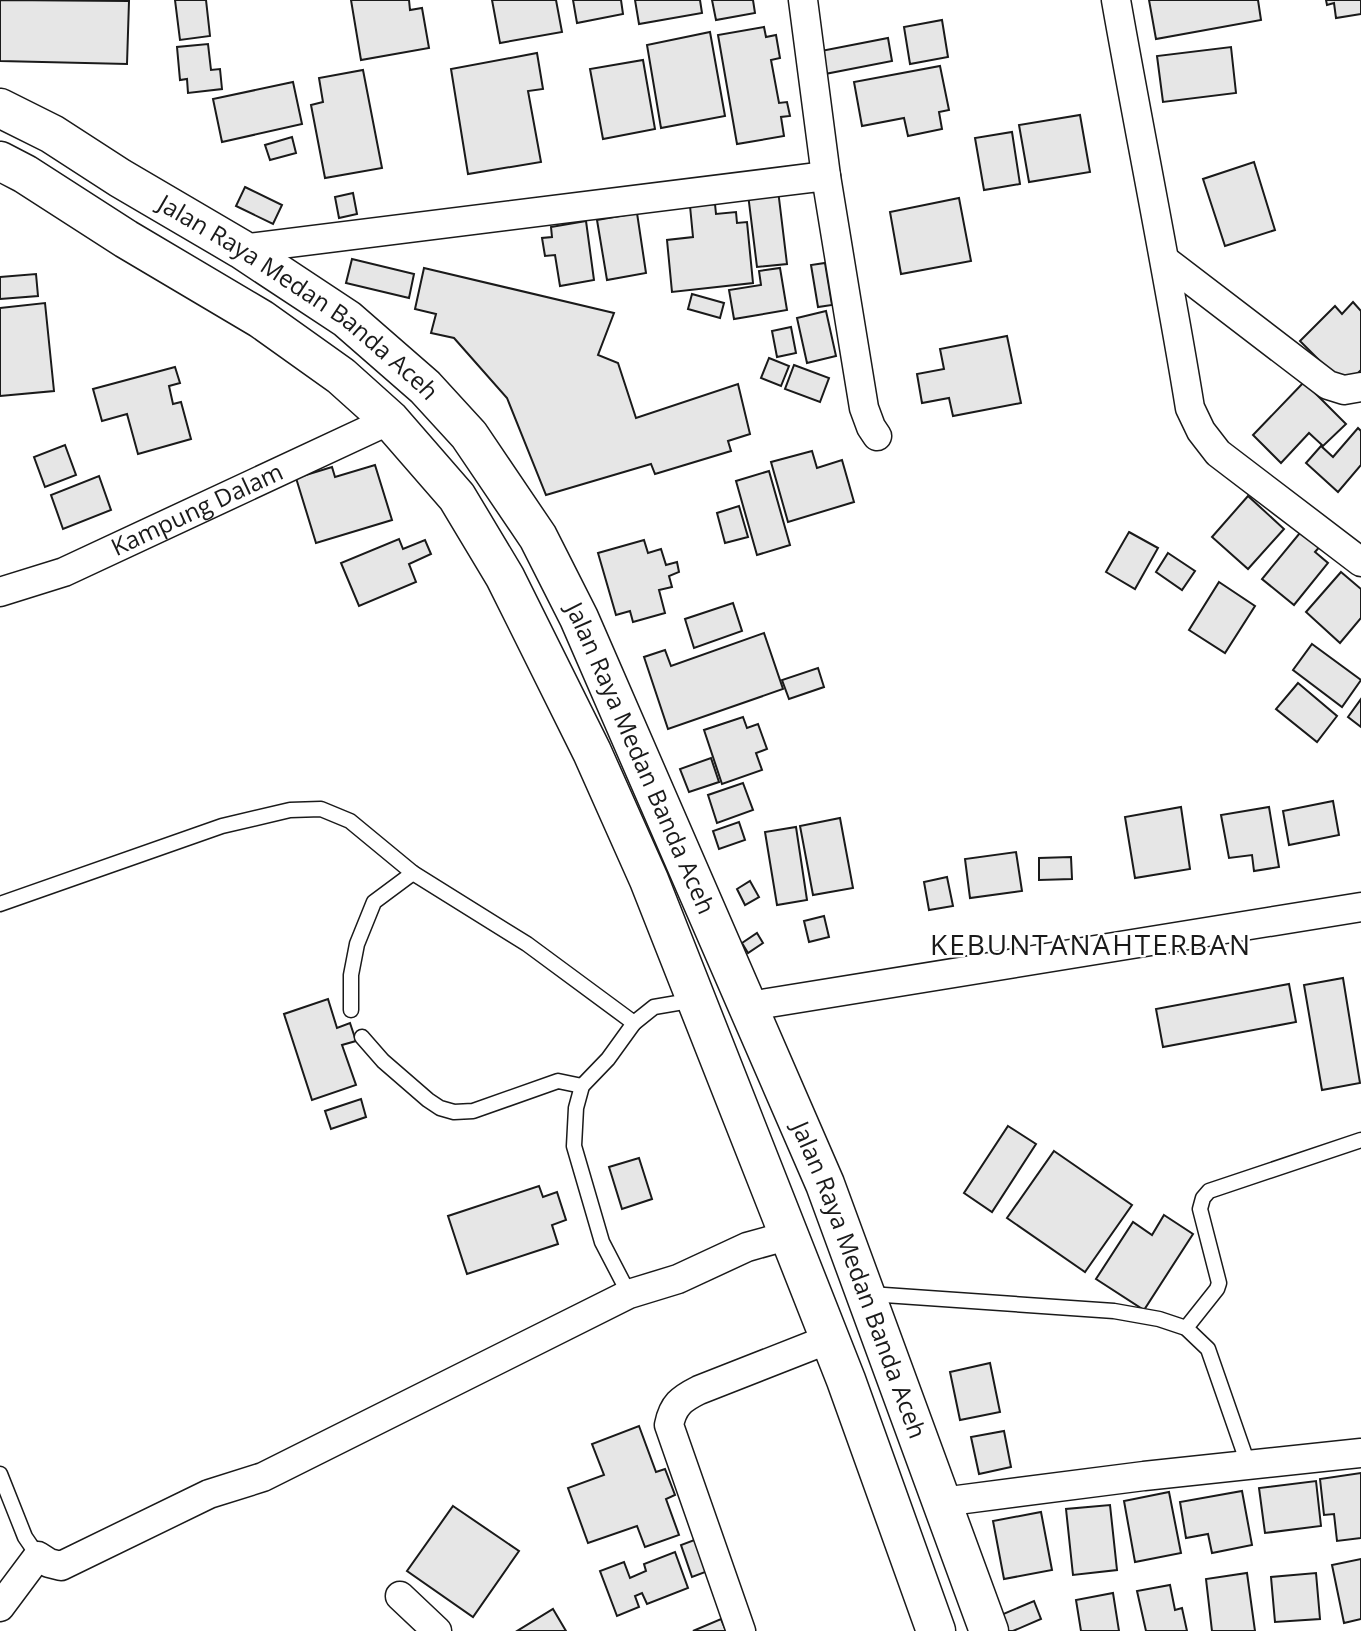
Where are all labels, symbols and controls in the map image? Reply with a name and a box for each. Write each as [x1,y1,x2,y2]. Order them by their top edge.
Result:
street label: Jalan Raya Medan Banda Aceh [151,185,447,406]
street label: Kampung Dalam [105,454,288,563]
street label: Jalan Raya Medan Banda Aceh [558,594,724,919]
district label: KEBUNTANAHTERBAN [930,925,1252,963]
street label: Jalan Raya Medan Banda Aceh [784,1114,935,1443]

